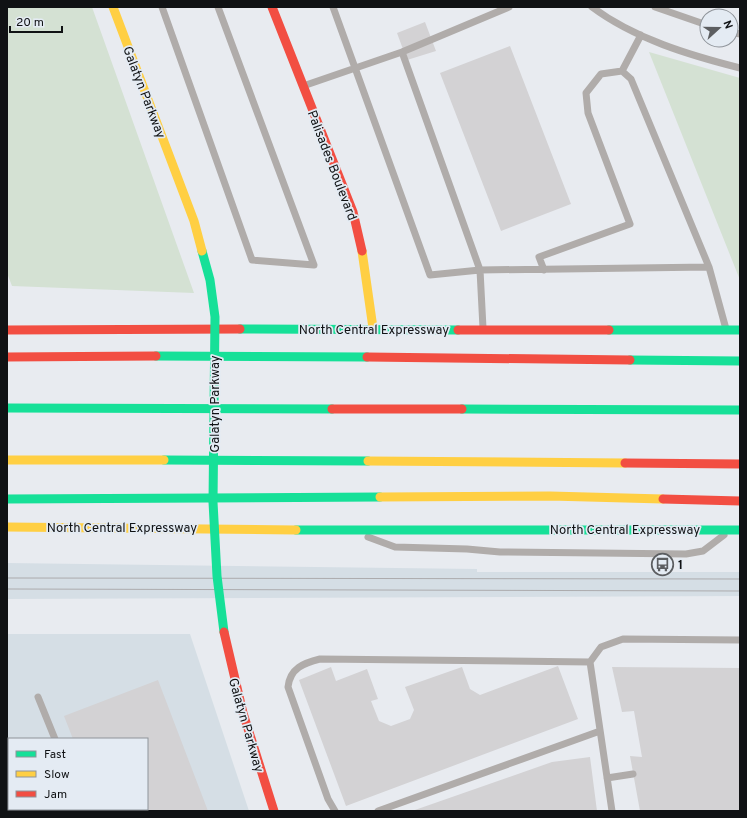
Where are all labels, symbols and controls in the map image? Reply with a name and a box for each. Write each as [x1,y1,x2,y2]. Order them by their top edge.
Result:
scale bar [10,8,62,34]
north arrow [699,8,739,48]
text: 20 m [16,15,44,31]
text: N [719,19,735,31]
street label: Galatyn Parkway [118,44,168,141]
street label: Palisades Boulevard [303,108,359,223]
street label: North Central Expressway [299,323,449,339]
street label: Galatyn Parkway [208,355,224,453]
street label: North Central Expressway [47,521,197,537]
street label: North Central Expressway [550,523,700,539]
bus stop icon: 1 [650,551,676,577]
place label: 1 [678,558,683,574]
street label: Galatyn Parkway [224,677,266,775]
legend [8,738,148,810]
text: Fast [44,747,66,763]
text: Slow [44,767,70,783]
text: Jam [44,787,67,803]

